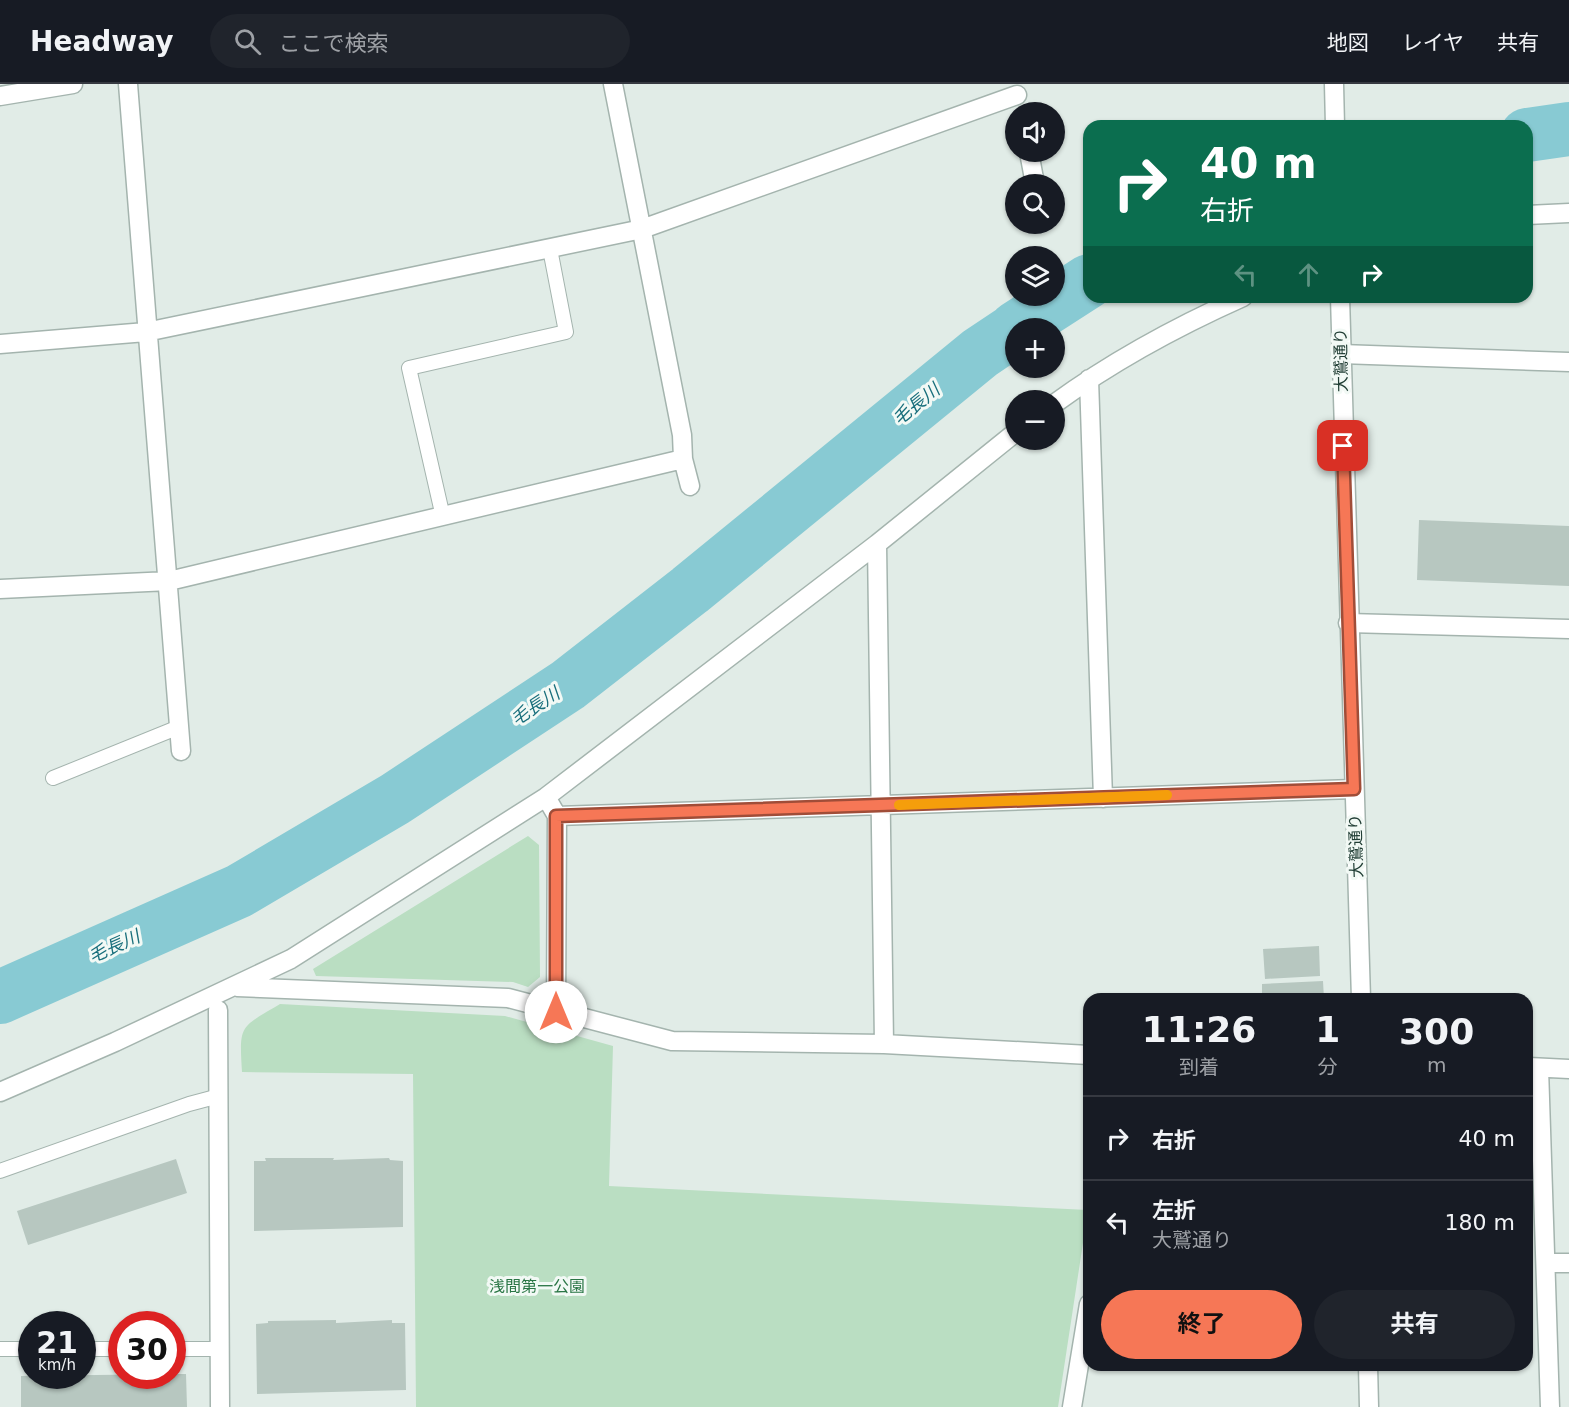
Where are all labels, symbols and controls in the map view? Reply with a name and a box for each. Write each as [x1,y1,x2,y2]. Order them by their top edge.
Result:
search box [210,14,630,68]
text: Headway [30,25,174,58]
icon: search [231,25,264,58]
text: ここで検索 [279,31,389,56]
text: 地図 [1327,31,1369,55]
text: レイヤ [1402,31,1464,55]
text: 共有 [1497,31,1539,55]
map controls [1005,102,1065,450]
button: sound [1005,102,1065,162]
text: 40 m [1200,139,1317,188]
icon: right [1101,144,1179,222]
button: search [1005,174,1065,234]
text: 右折 [1200,195,1254,226]
button: layers [1005,246,1065,306]
icon: left [1229,258,1262,291]
icon: ahead [1292,258,1325,291]
icon: right [1355,258,1388,291]
button: + [1005,318,1065,378]
street label: 大鷲通り [1331,328,1351,392]
water label: 毛長川 [888,378,945,429]
button: − [1005,390,1065,450]
pin [1317,420,1368,471]
icon: arrive [1326,429,1359,462]
water label: 毛長川 [507,681,565,730]
street label: 大鷲通り [1345,814,1367,878]
water label: 毛長川 [85,925,145,967]
position arrow [524,980,588,1044]
text: 11:26 [1142,1009,1256,1050]
text: 1 [1315,1009,1340,1050]
text: 300 [1399,1011,1474,1052]
text: m [1427,1053,1446,1077]
text: 到着 [1179,1055,1219,1079]
text: 分 [1318,1055,1338,1079]
icon: right [1101,1122,1134,1155]
text: 40 m [1459,1126,1515,1151]
text: 右折 [1152,1128,1196,1153]
text: 左折 [1152,1198,1196,1223]
icon: left [1101,1206,1134,1239]
text: 180 m [1445,1210,1515,1235]
text: 大鷲通り [1152,1228,1232,1252]
park label: 浅間第一公園 [489,1277,585,1296]
button: 終了 [1101,1290,1302,1359]
button: 共有 [1314,1290,1515,1359]
speed limit sign: 30 [108,1311,186,1389]
text: 21 [36,1325,78,1360]
text: km/h [38,1356,76,1374]

